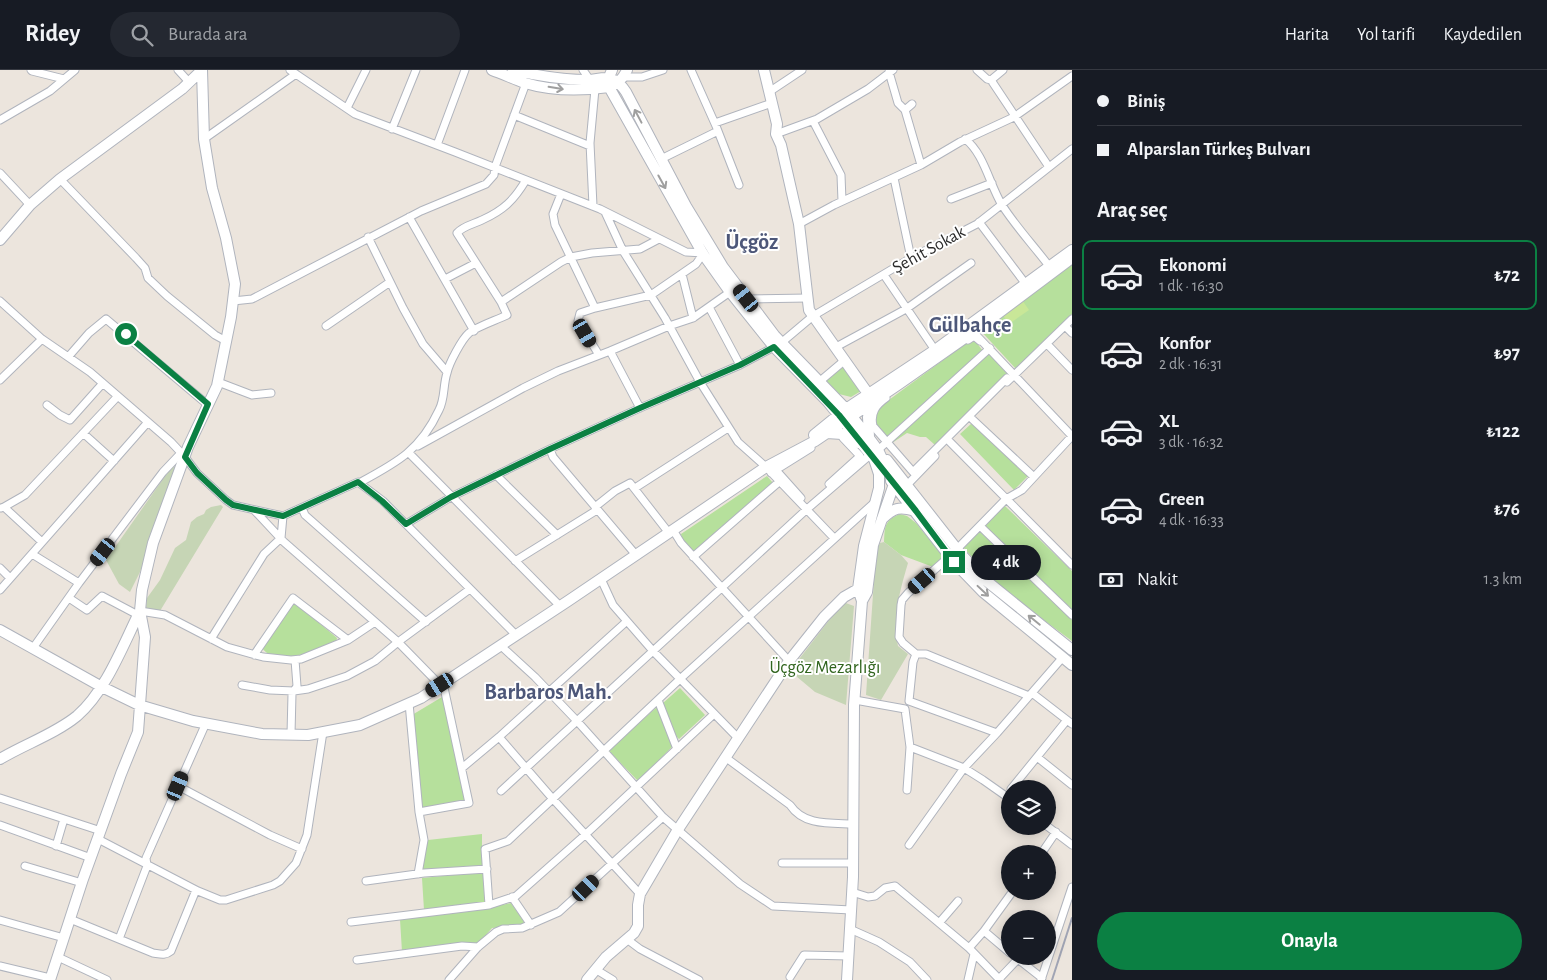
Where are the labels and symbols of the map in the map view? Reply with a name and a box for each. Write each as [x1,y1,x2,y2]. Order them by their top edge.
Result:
one-way arrow [547,84,563,94]
one-way arrow [633,108,643,123]
one-way arrow [658,174,668,189]
street label: Şehit Sokak [890,222,969,277]
district label: Üçgöz [726,229,778,253]
car [730,282,761,314]
district label: Gülbahçe [929,314,1011,336]
car [571,316,598,350]
route start [115,323,137,345]
car [87,536,118,568]
callout: 4 dk [972,544,1042,580]
route end [943,551,965,573]
car [905,565,938,597]
one-way arrow [976,585,989,596]
one-way arrow [1028,614,1041,625]
park label: Üçgöz Mezarlığı [770,657,880,677]
car [423,671,456,699]
district label: Barbaros Mah. [484,681,612,703]
car [165,769,190,803]
car [569,872,602,904]

